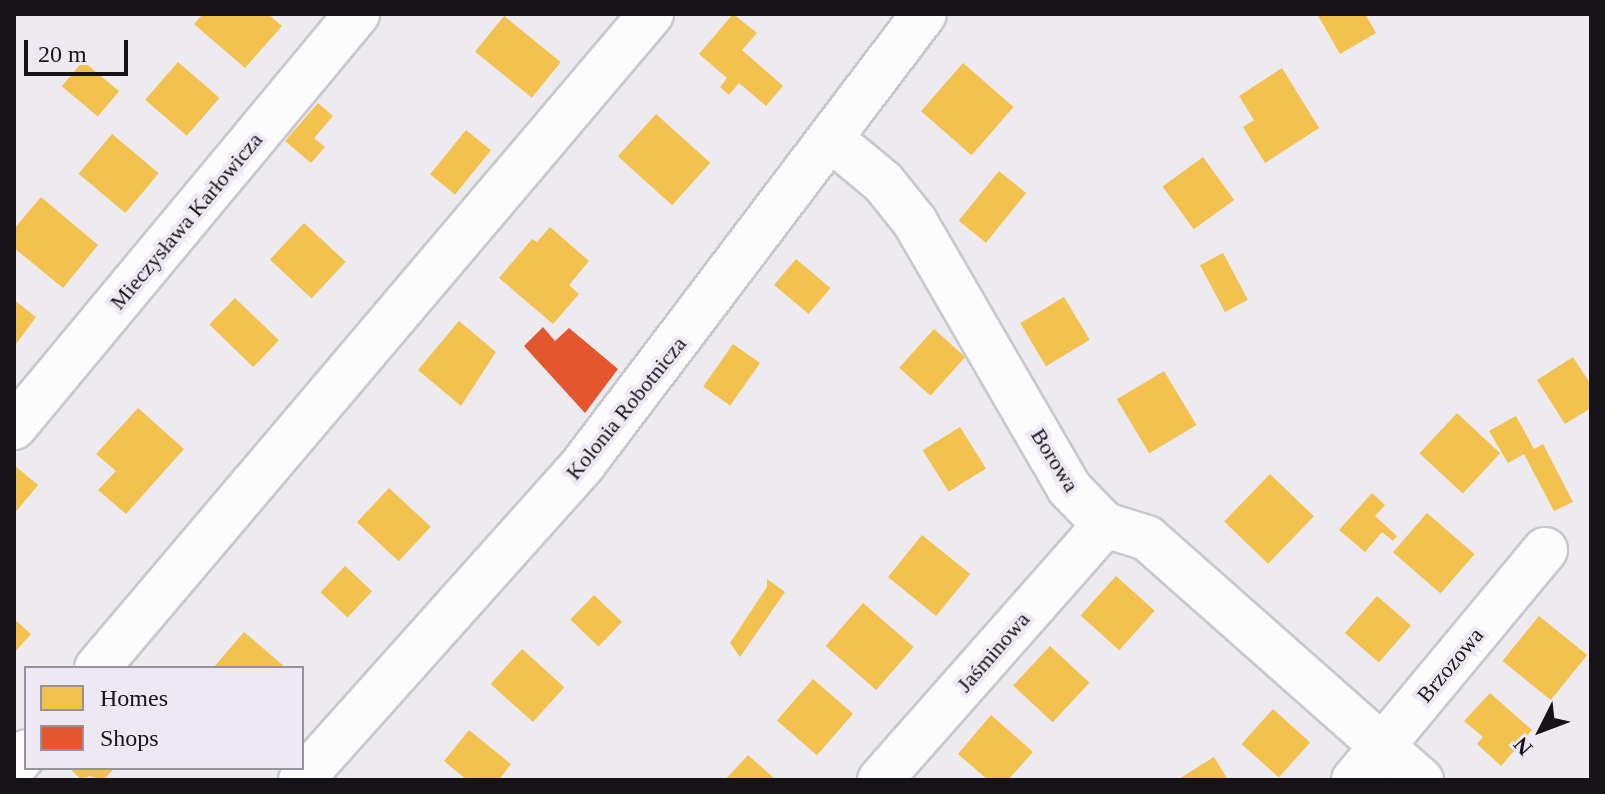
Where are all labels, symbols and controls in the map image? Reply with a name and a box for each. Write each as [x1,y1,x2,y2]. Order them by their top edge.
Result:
scale bar [28,24,132,74]
text: 20 m [38,41,87,67]
street label: Mieczysława Karłowicza [104,127,268,315]
street label: Kolonia Robotnicza [560,331,692,485]
street label: Borowa [1025,423,1085,497]
street label: Jaśminowa [951,606,1035,698]
street label: Brzozowa [1411,622,1489,708]
legend [24,666,304,770]
text: Homes [100,685,168,711]
north arrow [1501,690,1581,770]
text: Shops [100,725,159,751]
text: N [1508,732,1537,761]

